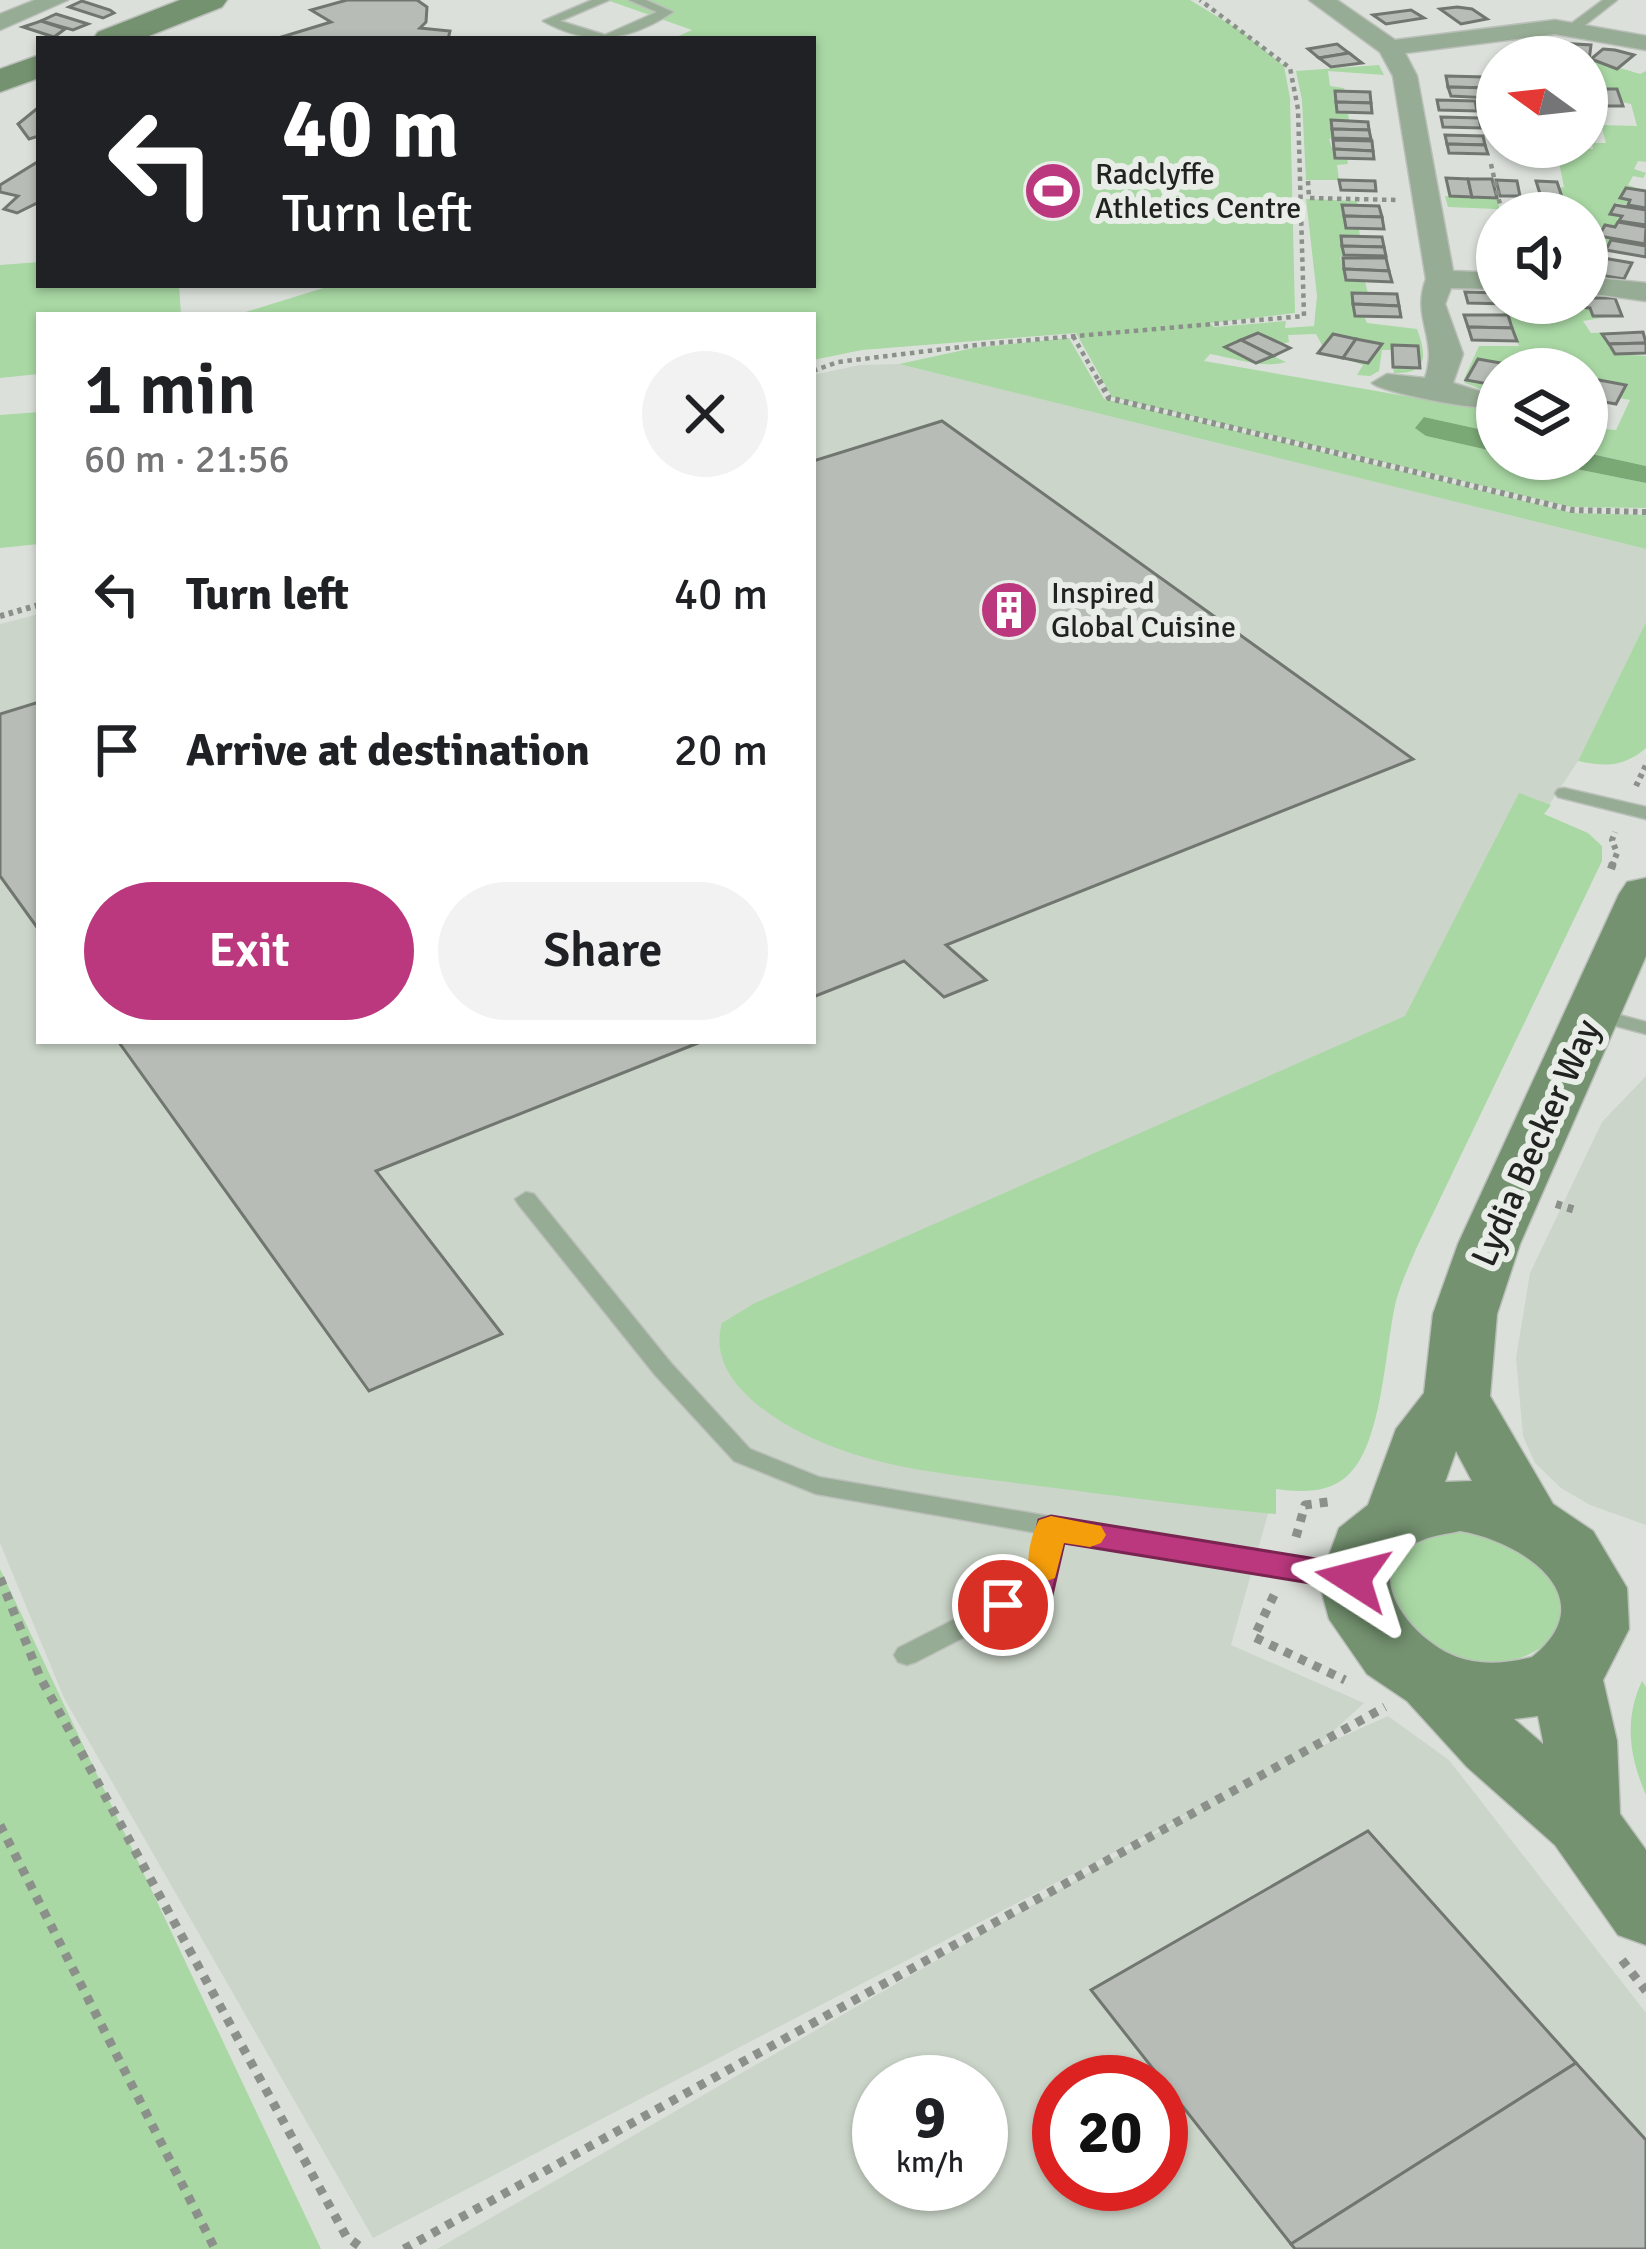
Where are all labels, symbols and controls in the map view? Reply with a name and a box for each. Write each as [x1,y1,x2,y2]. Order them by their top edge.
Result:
north arrow [1476,36,1608,168]
map controls [1476,36,1608,480]
text: 40 m [282,77,459,181]
icon: left [84,84,240,240]
place label: Radclyffe Athletics Centre [1095,156,1301,227]
sports icon: Radclyffe Athletics Centre [1022,160,1084,222]
text: Turn left [282,180,472,247]
button: sound [1476,192,1608,324]
text: 1 min [84,345,256,434]
button: layers [1476,348,1608,480]
button: close [642,351,768,477]
text: 60 m · 21:56 [84,435,290,483]
icon: left [84,561,150,627]
text: Turn left [186,567,349,622]
text: 40 m [674,567,768,622]
place label: Inspired Global Cuisine [1051,575,1236,646]
building icon: Inspired Global Cuisine [978,579,1040,641]
icon: arrive [84,717,150,783]
text: Arrive at destination [186,723,590,778]
text: 20 m [674,723,768,778]
button: Exit [84,882,414,1020]
button: Share [438,882,768,1020]
street label: Lydia Becker Way [1461,1012,1611,1274]
position arrow [1290,1515,1416,1641]
pin [952,1554,1054,1656]
icon: arrive [970,1572,1036,1638]
speed limit sign: 20 [1032,2055,1188,2211]
text: 9 [914,2081,946,2155]
text: km/h [896,2144,964,2181]

